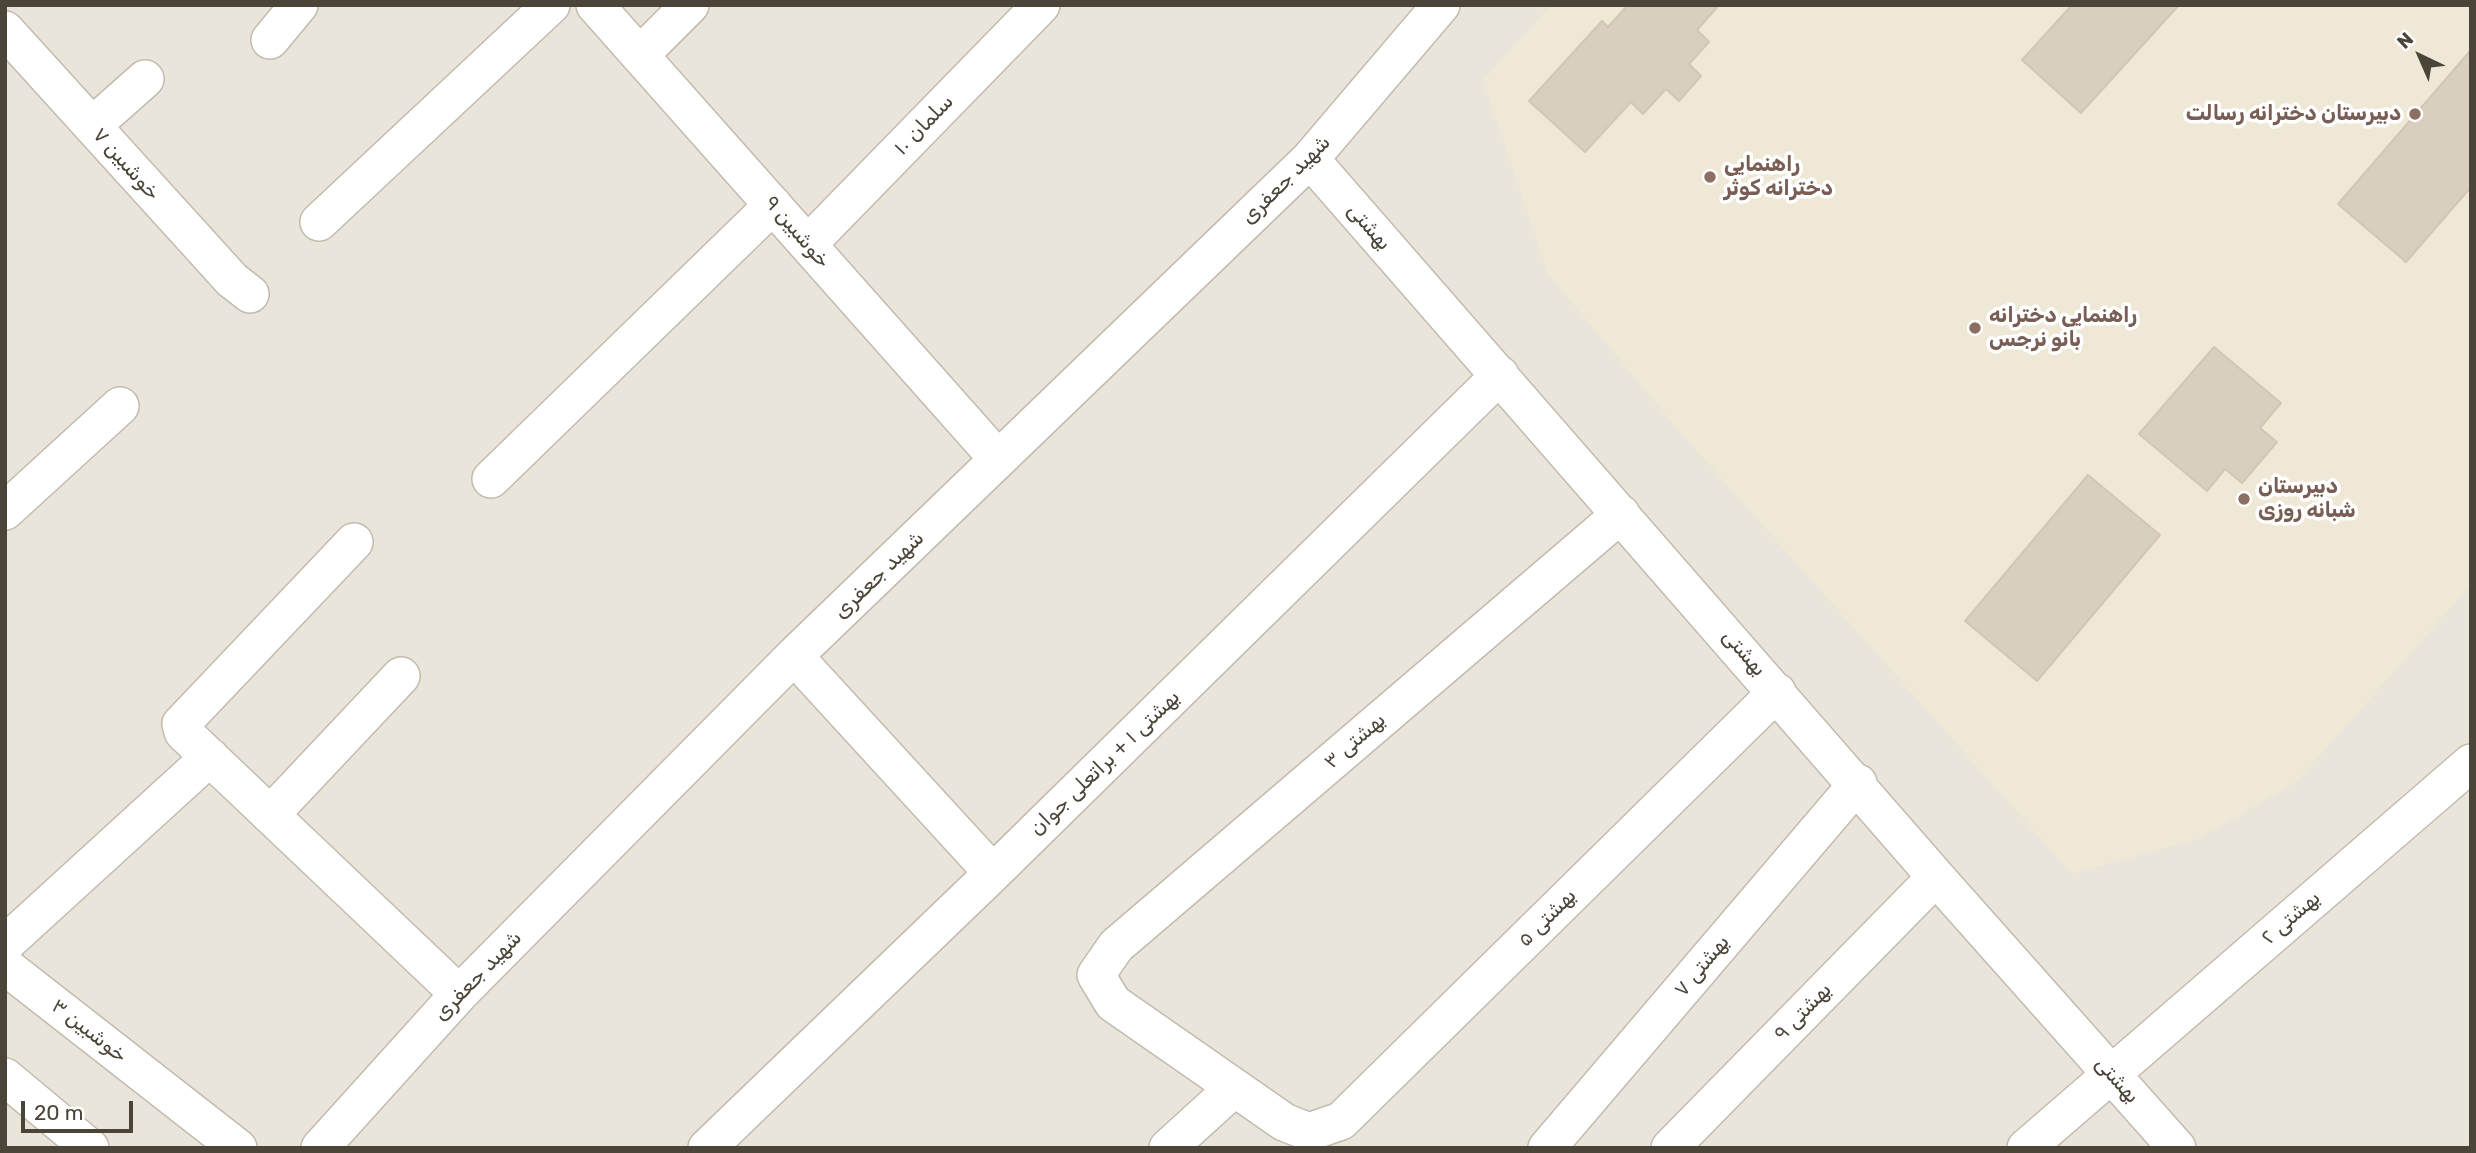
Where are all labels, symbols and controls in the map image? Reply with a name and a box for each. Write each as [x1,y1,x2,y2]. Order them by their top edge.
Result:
north arrow [2385,21,2455,91]
text: N [2392,28,2418,54]
street label: سلمان ۱۰ [889,89,959,161]
place label: دبیرستان دخترانه رسالت [2186,101,2401,127]
marker: دبیرستان دخترانه رسالت [2407,106,2423,122]
street label: خوشبین ۷ [87,122,165,206]
street label: شهید جعفری [1236,130,1336,230]
place label: راهنمایی دخترانه کوثر [1724,152,1833,202]
marker: راهنمایی دخترانه کوثر [1702,169,1718,185]
street label: خوشبین ۹ [759,191,835,273]
street label: بهشتی [1342,198,1396,256]
place label: راهنمایی دخترانه بانو نرجس [1989,303,2137,353]
marker: راهنمایی دخترانه بانو نرجس [1967,320,1983,336]
place label: دبیرستان شبانه روزی [2258,474,2356,524]
marker: دبیرستان شبانه روزی [2236,491,2252,507]
street label: شهید جعفری [829,526,929,624]
street label: بهشتی [1717,624,1771,682]
street label: بهشتی ۱ + براتعلی جوان [1025,685,1185,841]
street label: بهشتی ۳ [1319,707,1391,775]
street label: بهشتی ۵ [1512,883,1582,953]
street label: بهشتی ۲ [2256,885,2326,951]
street label: شهید جعفری [429,926,527,1026]
street label: بهشتی ۷ [1669,930,1735,1002]
street label: بهشتی ۹ [1769,977,1837,1047]
street label: خوشبین ۳ [46,994,132,1068]
street label: بهشتی [2089,1051,2145,1109]
scale bar [24,1086,136,1130]
text: 20 m [34,1100,83,1125]

